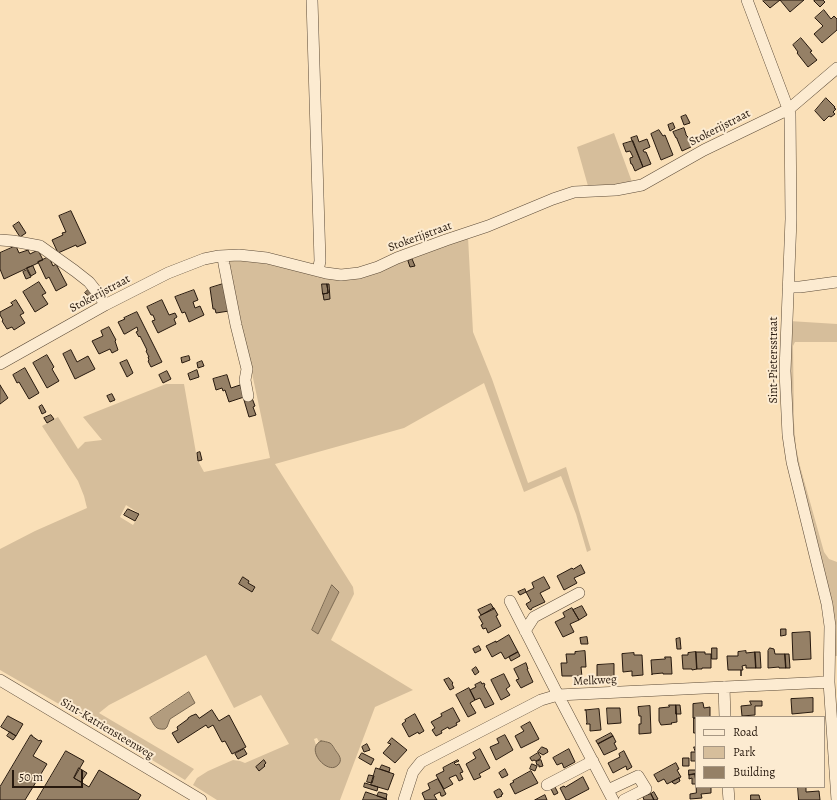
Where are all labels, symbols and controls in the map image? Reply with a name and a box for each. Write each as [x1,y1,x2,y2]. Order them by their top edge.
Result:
street label: Stokerijstraat [687,106,753,150]
street label: Stokerijstraat [386,219,454,255]
street label: Stokerijstraat [67,272,133,316]
street label: Sint-Pietersstraat [767,317,781,403]
street label: Melkweg [573,673,617,689]
street label: Sint-Katriensteenweg [58,695,156,763]
legend [695,716,825,788]
text: Road [733,724,758,740]
text: Park [733,744,756,760]
scale bar [14,762,85,788]
text: Building [733,764,775,780]
text: 50 m [19,769,43,785]

